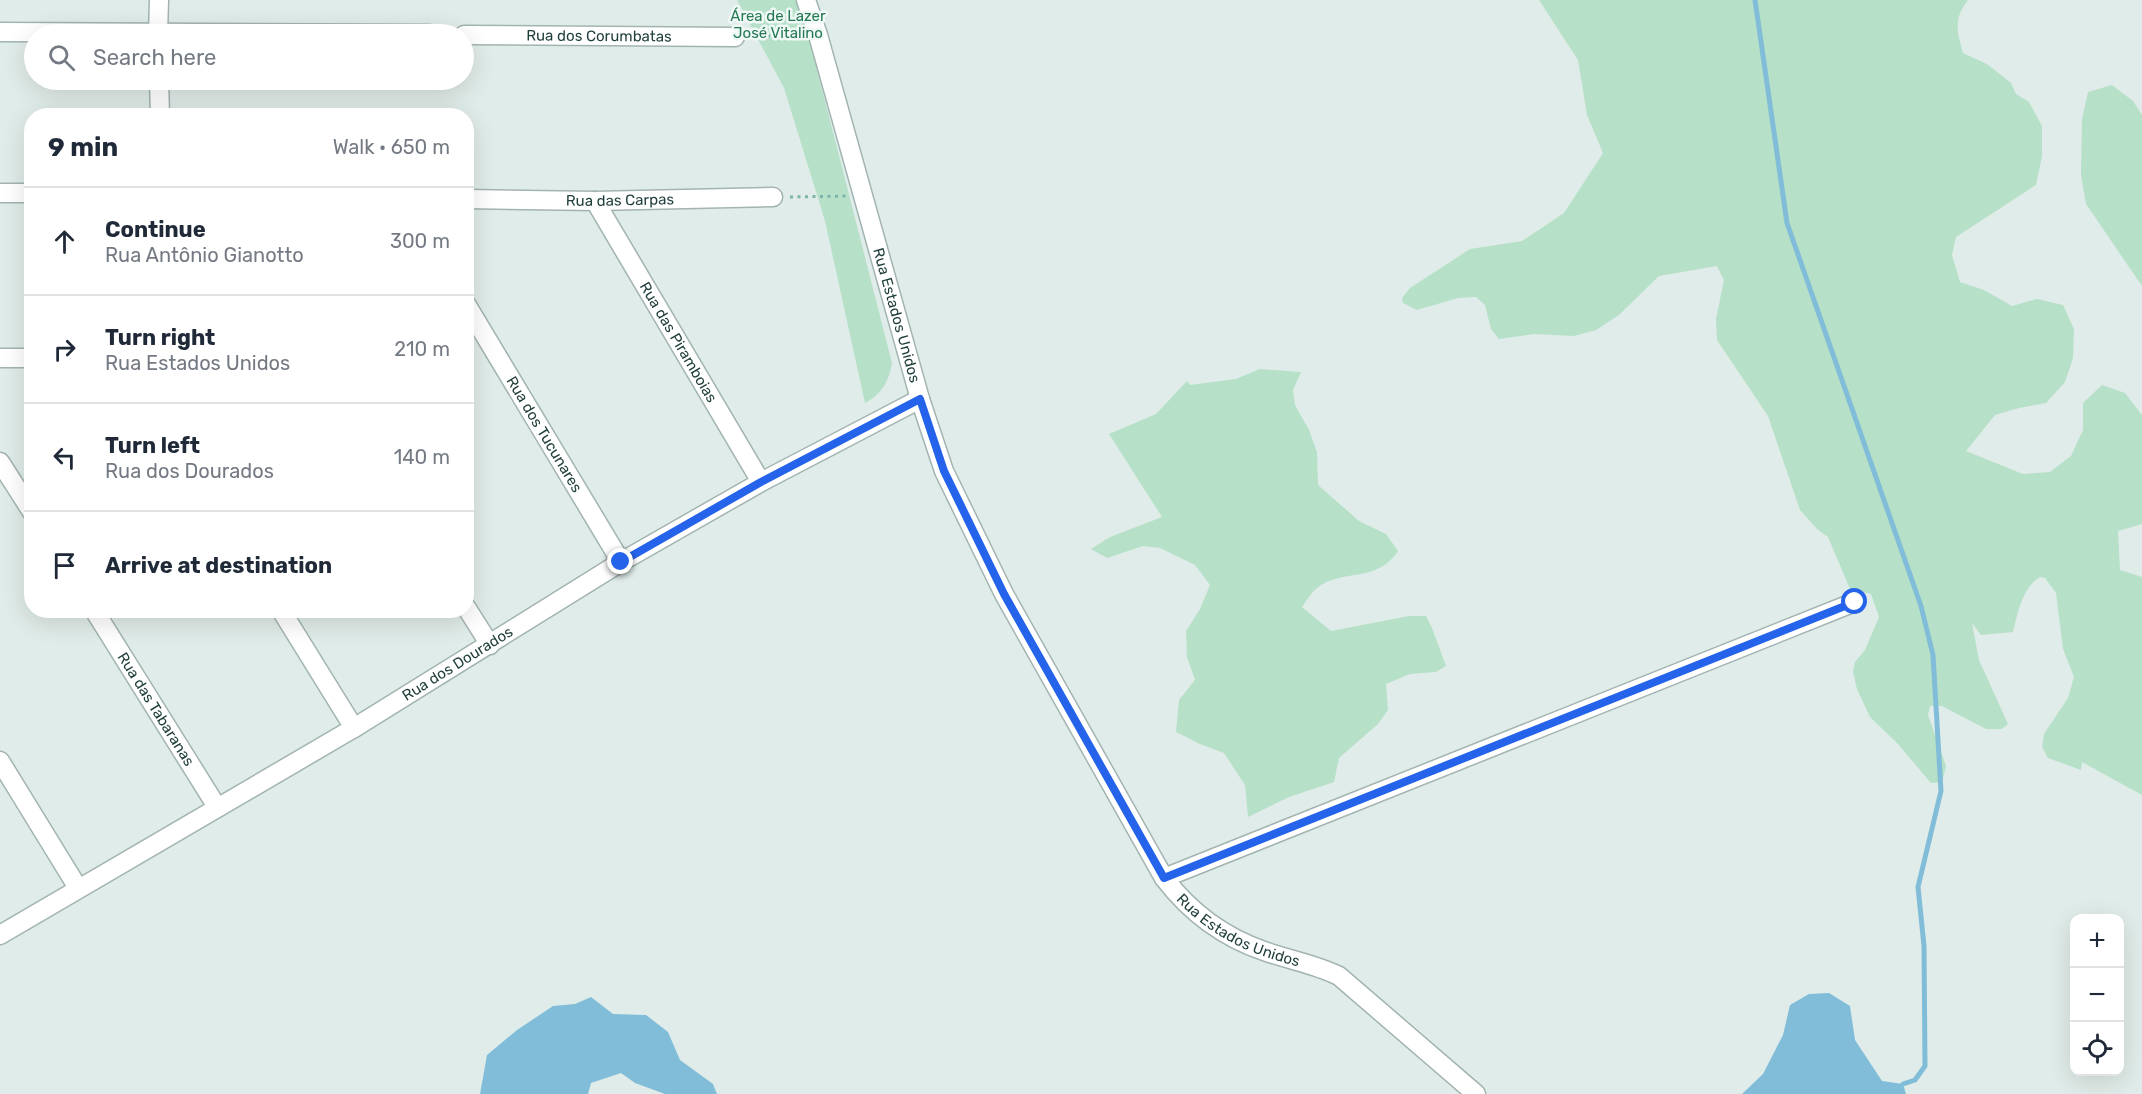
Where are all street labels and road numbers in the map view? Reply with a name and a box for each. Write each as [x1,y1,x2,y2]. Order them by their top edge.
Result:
street label: Rua dos Corumbatas [526,26,672,46]
street label: Rua das Carpas [566,190,675,210]
street label: Rua Estados Unidos [869,246,924,385]
street label: Rua das Piramboias [636,279,721,406]
street label: Rua dos Tucunares [503,373,586,496]
street label: Rua dos Dourados [399,622,516,705]
street label: Rua das Tabaranas [114,649,198,770]
street label: Rua Estados Unidos [1173,890,1302,970]

